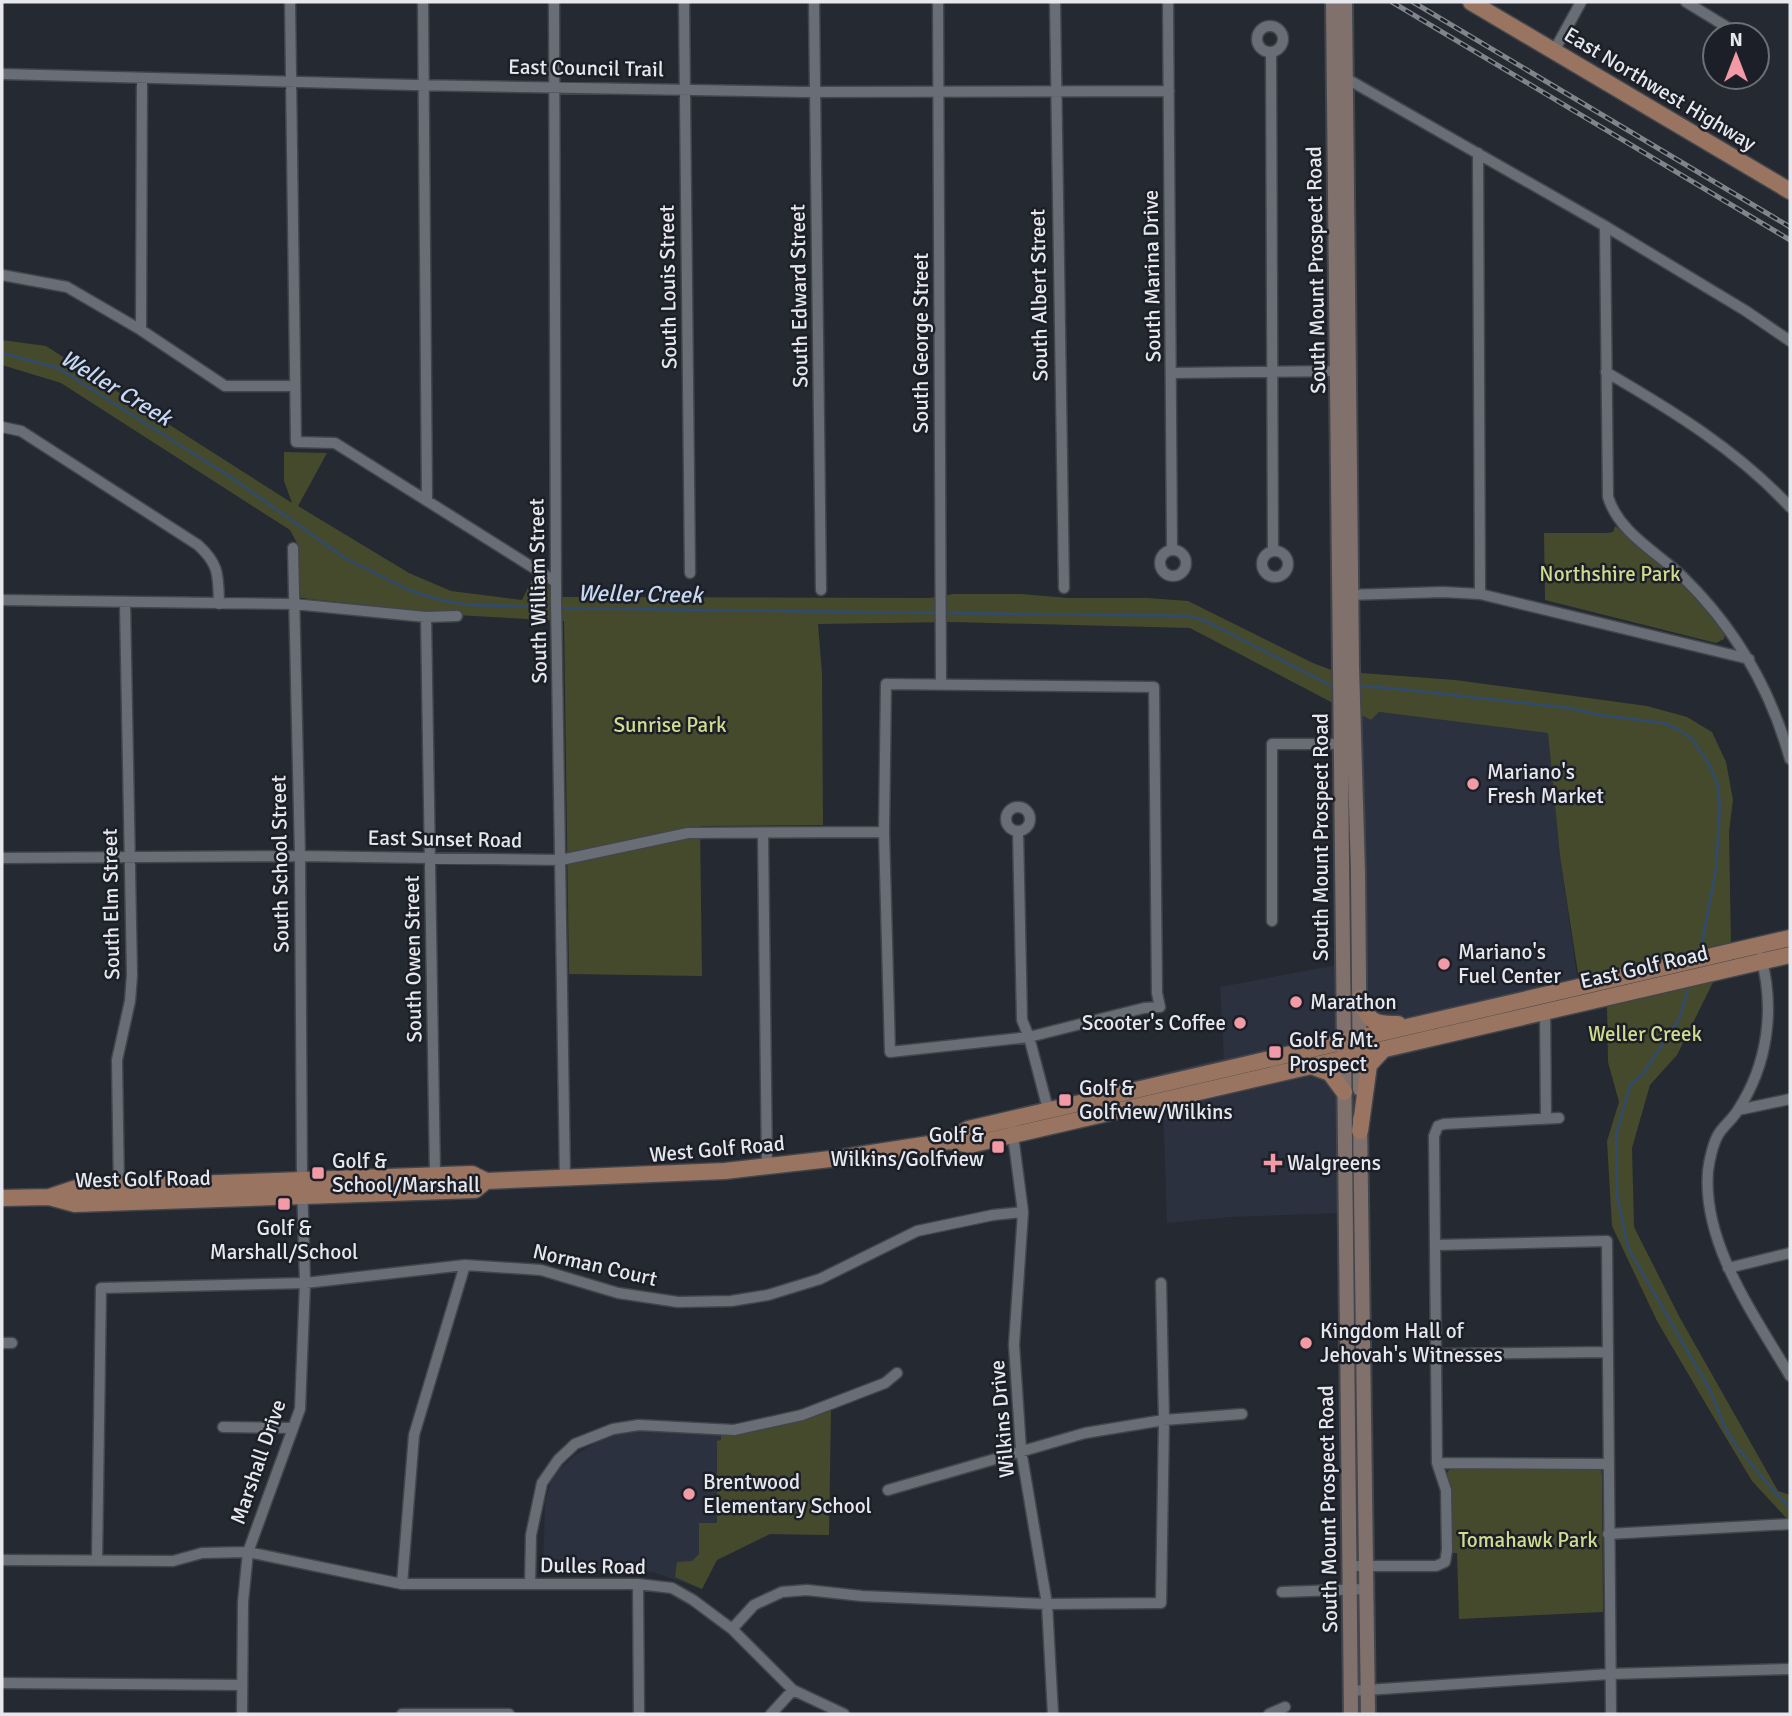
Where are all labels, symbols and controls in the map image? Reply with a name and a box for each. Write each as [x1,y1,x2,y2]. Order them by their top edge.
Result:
north arrow [1701,21,1771,91]
street label: East Northwest Highway [1560,22,1760,156]
street label: East Council Trail [508,54,664,82]
street label: South Mount Prospect Road [1301,146,1331,394]
street label: South Marina Drive [1137,190,1167,362]
street label: South Edward Street [784,204,814,388]
street label: South Louis Street [654,205,682,369]
street label: South Albert Street [1024,208,1054,382]
street label: South George Street [908,253,934,433]
water label: Weller Creek [55,343,179,434]
street label: South William Street [523,498,553,684]
park label: Northshire Park [1539,561,1681,587]
water label: Weller Creek [577,578,705,610]
park label: Sunrise Park [613,712,727,738]
street label: South Mount Prospect Road [1308,713,1334,961]
place label: Mariano's Fresh Market [1487,759,1604,809]
street label: South School Street [265,775,295,953]
marker: Mariano's Fresh Market [1465,776,1481,792]
street label: East Sunset Road [367,825,523,853]
street label: South Elm Street [97,828,125,980]
street label: South Owen Street [399,875,427,1043]
place label: Mariano's Fuel Center [1458,939,1561,989]
street label: East Golf Road [1577,940,1711,994]
marker: Mariano's Fuel Center [1436,956,1452,972]
place label: Marathon [1310,989,1397,1015]
marker: Marathon [1288,994,1304,1010]
place label: Scooter's Coffee [1082,1010,1226,1036]
marker: Scooter's Coffee [1232,1015,1248,1031]
park label: Weller Creek [1588,1021,1702,1047]
place label: Golf & Mt. Prospect [1289,1027,1379,1077]
marker: Golf & Mt. Prospect [1267,1044,1283,1060]
place label: Golf & Golfview/Wilkins [1079,1075,1233,1125]
marker: Golf & Golfview/Wilkins [1057,1092,1073,1108]
place label: Golf & Wilkins/Golfview [831,1122,984,1172]
street label: West Golf Road [648,1130,786,1168]
marker: Golf & Wilkins/Golfview [990,1139,1006,1155]
place label: Golf & School/Marshall [332,1148,480,1198]
place label: Walgreens [1287,1150,1381,1176]
marker: Walgreens [1265,1155,1281,1171]
street label: West Golf Road [75,1165,211,1193]
marker: Golf & School/Marshall [310,1165,326,1181]
marker: Golf & Marshall/School [276,1196,292,1212]
place label: Golf & Marshall/School [210,1215,358,1265]
street label: Norman Court [530,1238,660,1292]
place label: Kingdom Hall of Jehovah's Witnesses [1320,1318,1503,1368]
marker: Kingdom Hall of Jehovah's Witnesses [1298,1335,1314,1351]
street label: Wilkins Drive [984,1359,1020,1479]
street label: South Mount Prospect Road [1313,1385,1343,1633]
street label: Marshall Drive [224,1396,292,1528]
place label: Brentwood Elementary School [703,1469,872,1519]
marker: Brentwood Elementary School [681,1486,697,1502]
park label: Tomahawk Park [1458,1527,1598,1553]
street label: Dulles Road [540,1552,646,1580]

